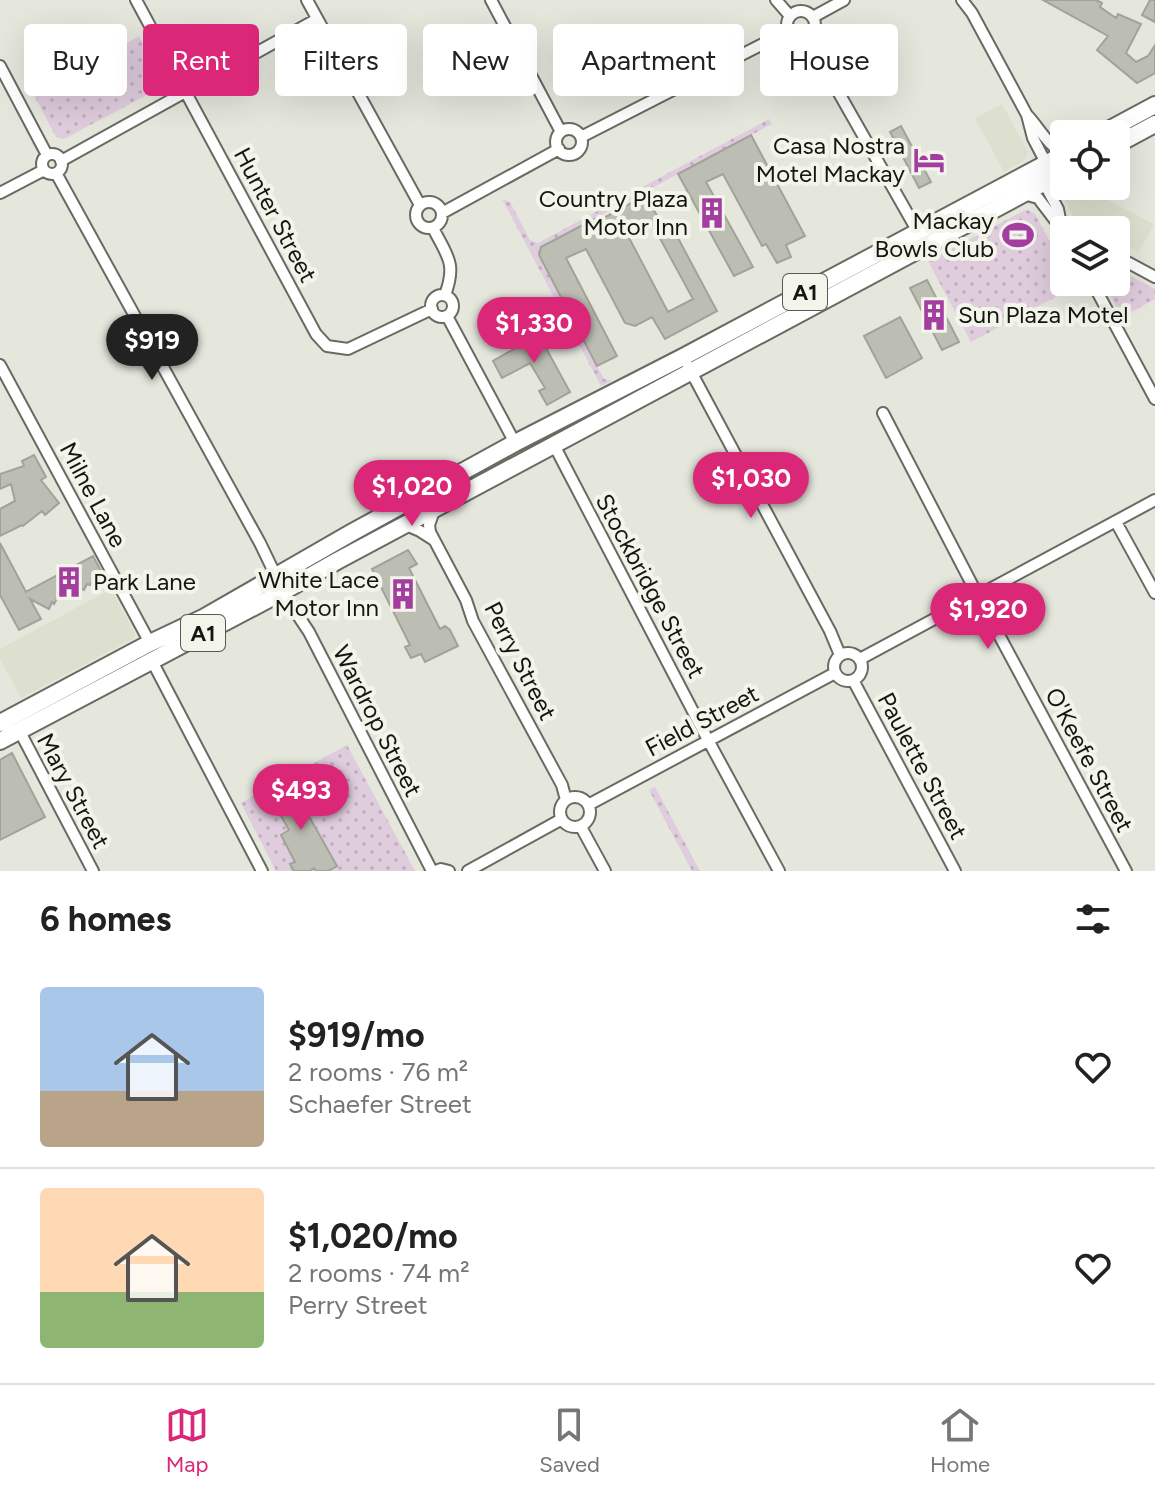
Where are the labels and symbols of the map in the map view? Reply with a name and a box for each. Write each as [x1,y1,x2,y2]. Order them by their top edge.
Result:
place label: Casa Nostra Motel Mackay [756,131,905,188]
street label: Hunter Street [228,143,323,287]
hotel icon: Casa Nostra Motel Mackay [912,143,946,177]
place label: Country Plaza Motor Inn [539,184,688,241]
building icon: Country Plaza Motor Inn [695,196,729,230]
place label: Mackay Bowls Club [874,206,994,263]
sports icon: Mackay Bowls Club [1001,218,1035,252]
road number: A1 [783,274,827,310]
pin: $1,330 [469,297,599,365]
building icon: Sun Plaza Motel [917,298,951,332]
place label: Sun Plaza Motel [958,300,1128,329]
pin: $919 [105,314,199,382]
street label: Milne Lane [54,437,133,552]
pin: $1,030 [686,452,816,520]
pin: $1,020 [347,460,477,528]
street label: Stockbridge Street [590,489,711,683]
building icon: Park Lane [52,565,86,599]
place label: White Lace Motor Inn [258,565,379,622]
place label: Park Lane [93,567,196,596]
building icon: White Lace Motor Inn [386,577,420,611]
pin: $1,920 [923,583,1053,651]
street label: Perry Street [478,597,563,725]
road number: A1 [181,615,225,651]
street label: Wardrop Street [327,640,428,801]
street label: Field Street [640,679,763,763]
street label: O'Keefe Street [1039,683,1140,837]
street label: Paulette Street [872,687,973,844]
street label: Mary Street [31,728,116,853]
pin: $493 [254,764,348,832]

